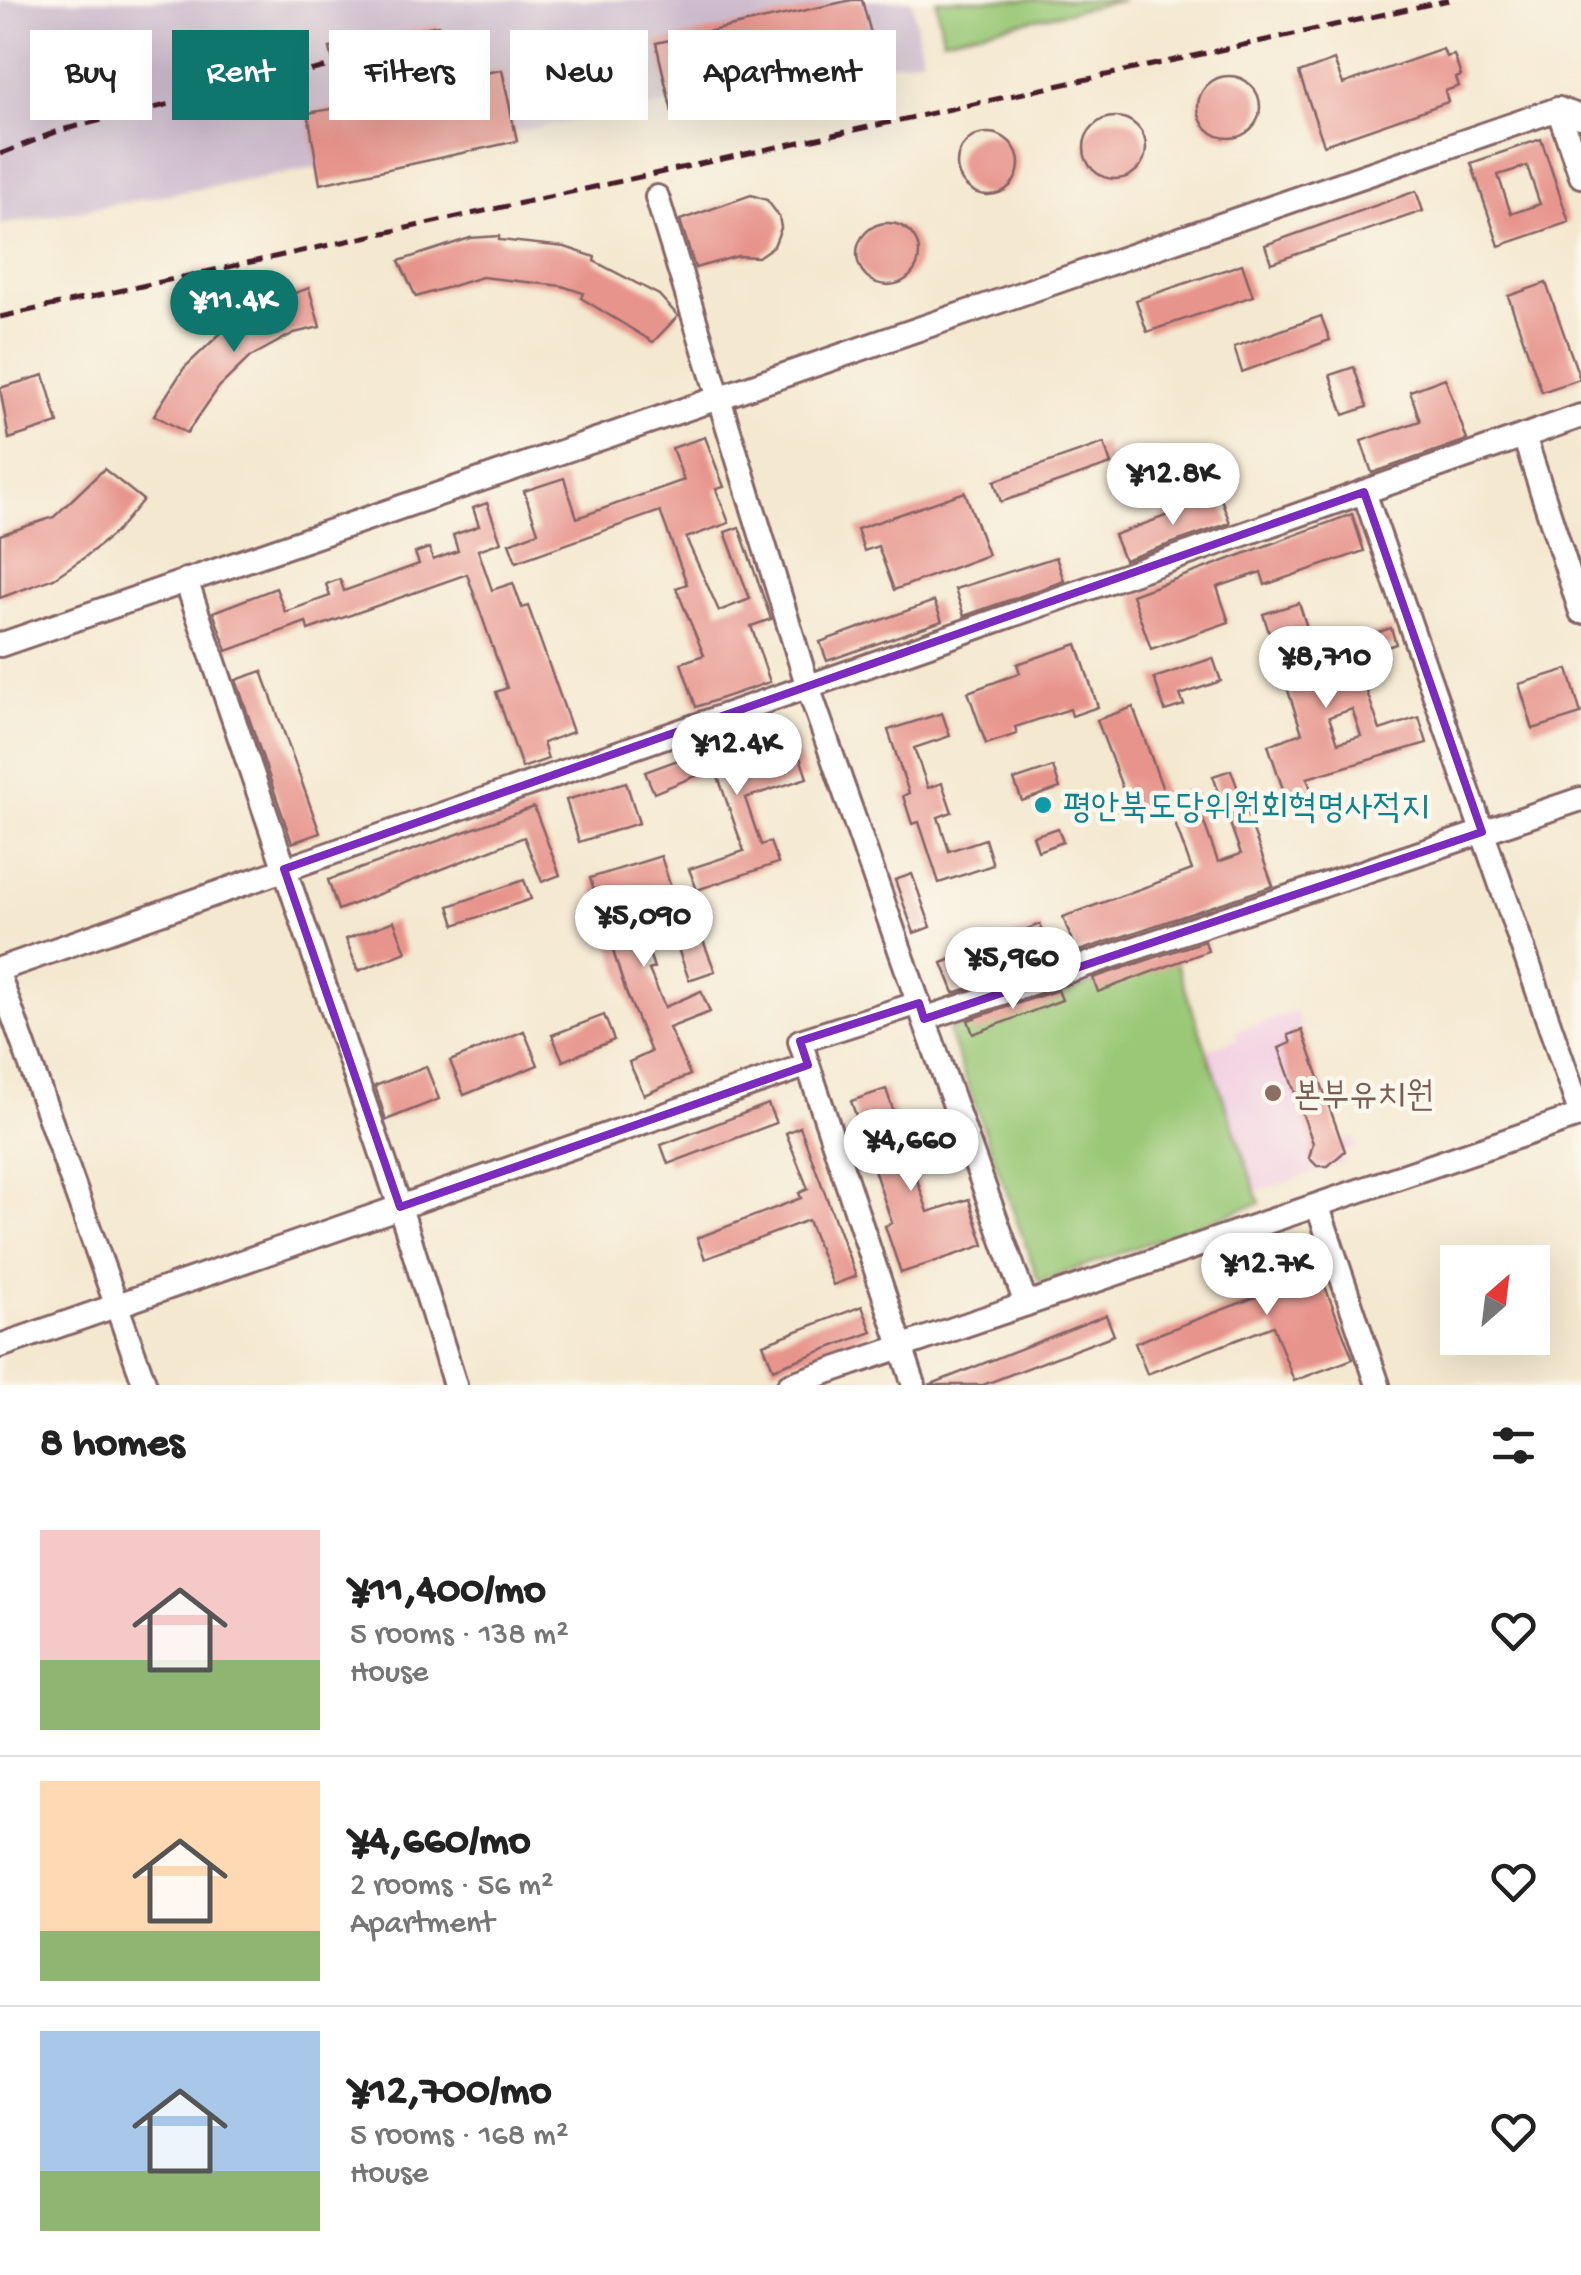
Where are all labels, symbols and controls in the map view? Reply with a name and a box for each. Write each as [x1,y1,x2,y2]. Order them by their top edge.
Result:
chip: Buy [30,30,152,120]
chip: Rent [172,30,309,120]
chip: Filters [329,30,490,120]
chip: New [510,30,648,120]
chip: Apartment [668,30,896,120]
pin: ¥11.4K [153,270,315,355]
text: ¥11.4K [192,283,276,321]
pin: ¥12.8K [1092,443,1254,528]
text: ¥12.8K [1129,456,1217,494]
pin: ¥8,710 [1245,626,1407,711]
text: ¥8,710 [1281,639,1371,677]
pin: ¥12.4K [656,713,818,798]
text: ¥12.4K [694,726,780,764]
place label: 평안북도당위원회혁명사적지 [1063,790,1429,831]
marker: 평안북도당위원회혁명사적지 [1032,794,1054,816]
pin: ¥5,090 [563,885,725,970]
text: ¥5,090 [597,898,691,936]
pin: ¥5,960 [932,927,1094,1012]
text: ¥5,960 [967,940,1059,978]
place label: 본부유치원 [1293,1078,1434,1119]
marker: 본부유치원 [1262,1082,1284,1104]
pin: ¥4,660 [830,1109,992,1194]
text: ¥4,660 [866,1122,956,1160]
pin: ¥12.7K [1186,1233,1348,1318]
north arrow [1440,1245,1550,1355]
map controls [1440,1245,1550,1355]
text: ¥12.7K [1223,1246,1311,1284]
icon: filters [1486,1418,1541,1473]
text: 8 homes [40,1421,184,1470]
text: ¥11,400/mo [350,1568,546,1617]
icon: home [120,1570,240,1690]
icon: heart [1486,1603,1541,1658]
text: 5 rooms · 138 m² [350,1617,569,1655]
text: House [350,1655,428,1693]
text: ¥4,660/mo [350,1819,531,1868]
icon: home [120,1821,240,1941]
icon: heart [1486,1854,1541,1909]
text: 2 rooms · 56 m² [350,1868,554,1906]
text: Apartment [350,1906,494,1944]
text: ¥12,700/mo [350,2069,551,2118]
icon: home [120,2071,240,2191]
icon: heart [1486,2104,1541,2159]
text: 5 rooms · 168 m² [350,2118,568,2156]
text: House [350,2156,428,2194]

